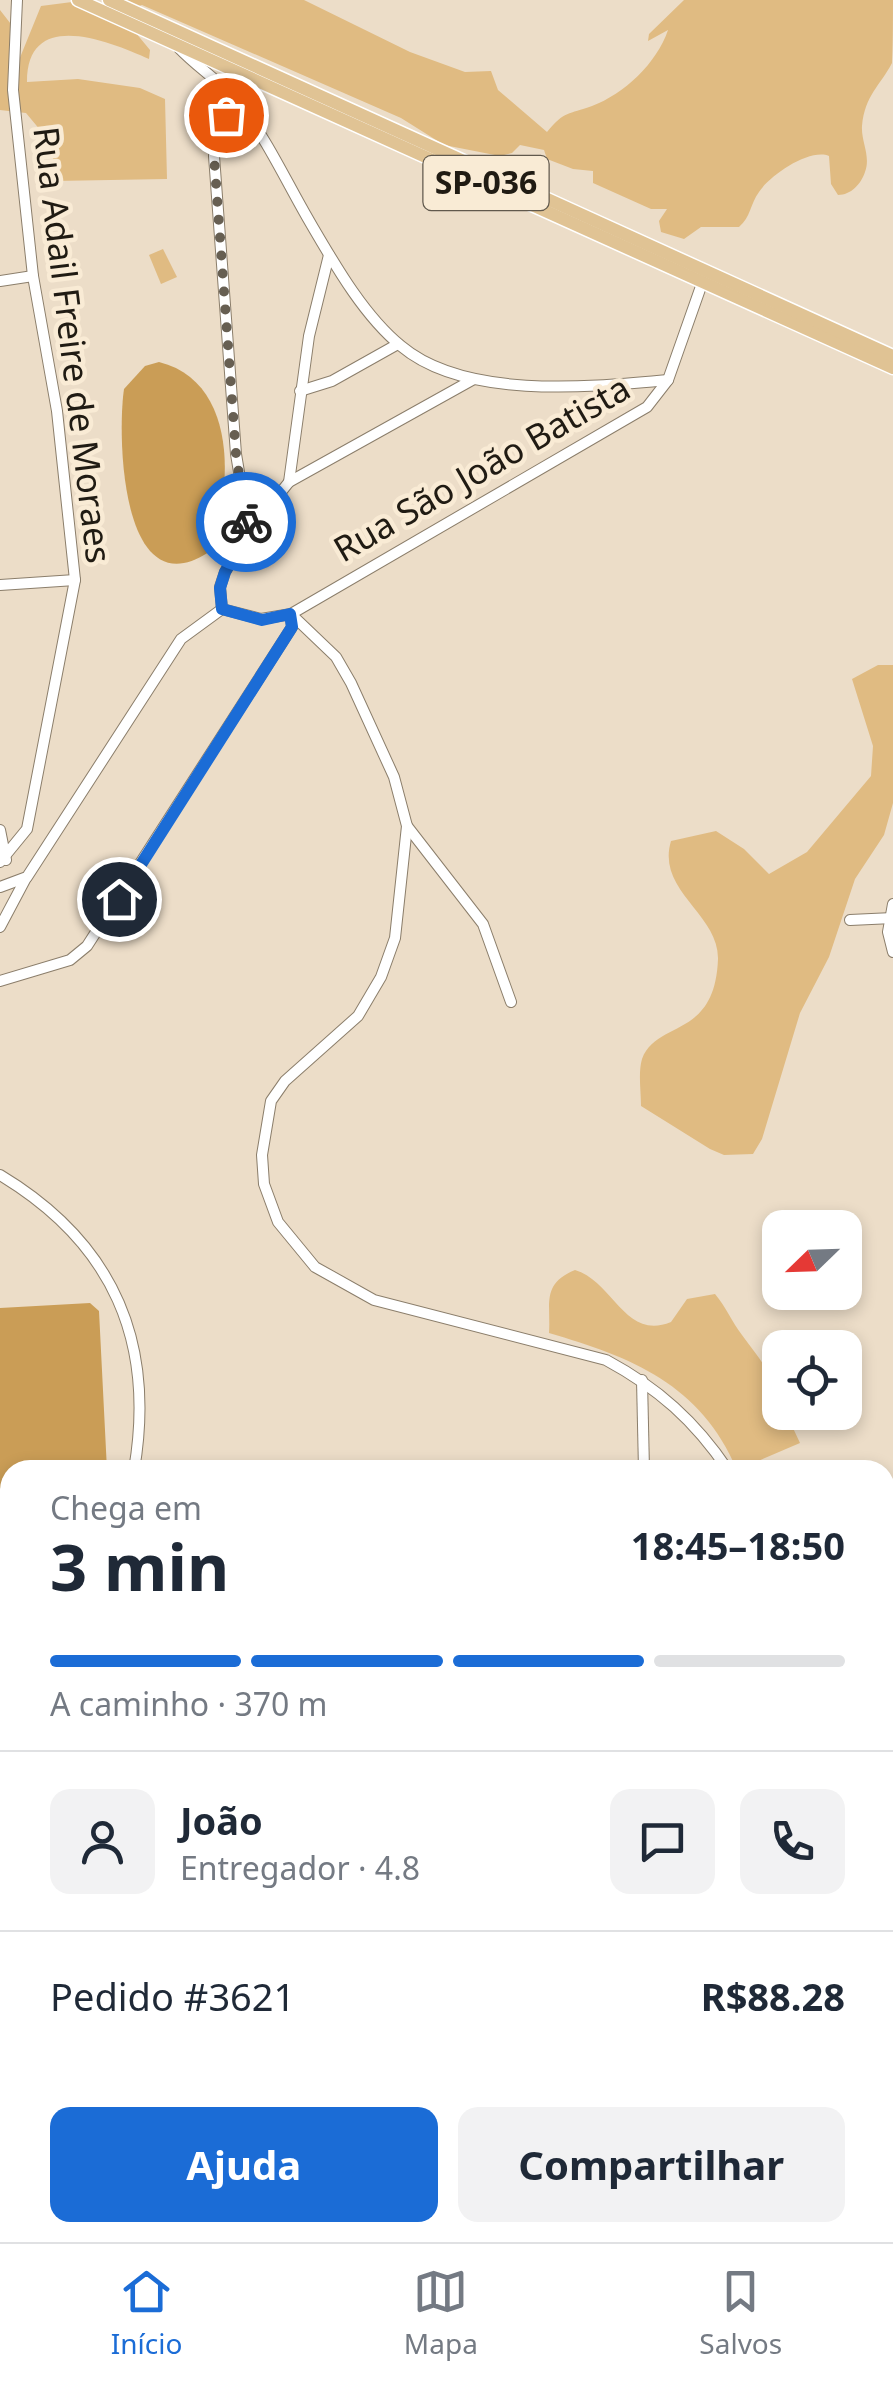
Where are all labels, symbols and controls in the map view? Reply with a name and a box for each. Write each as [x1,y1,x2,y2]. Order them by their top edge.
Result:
pin [184,73,269,158]
icon: bag [199,88,254,143]
street label: Rua Adail Freire de Moraes [23,124,124,566]
road number: SP-036 [424,156,548,210]
street label: Rua São João Batista [324,364,638,572]
courier [196,472,296,572]
icon: bike [219,495,274,550]
pin [77,857,162,942]
icon: home [92,872,147,927]
north arrow [762,1210,862,1310]
map controls [762,1210,862,1430]
button: locate [762,1330,862,1430]
text: Chega em [50,1486,202,1529]
text: 18:45–18:50 [631,1519,845,1571]
text: 3 min [50,1522,229,1610]
text: A caminho · 370 m [50,1682,328,1725]
button: person [50,1789,155,1894]
button: chat [610,1789,715,1894]
button: phone [740,1789,845,1894]
text: João [180,1794,263,1846]
text: Entregador · 4.8 [180,1846,420,1889]
text: Pedido #3621 [50,1970,295,2022]
text: R$88.28 [701,1970,845,2022]
button: Ajuda [50,2107,438,2222]
button: Compartilhar [458,2107,845,2222]
tab: Início [111,2264,182,2362]
tab: Mapa [404,2264,478,2362]
tab: Salvos [699,2264,782,2362]

